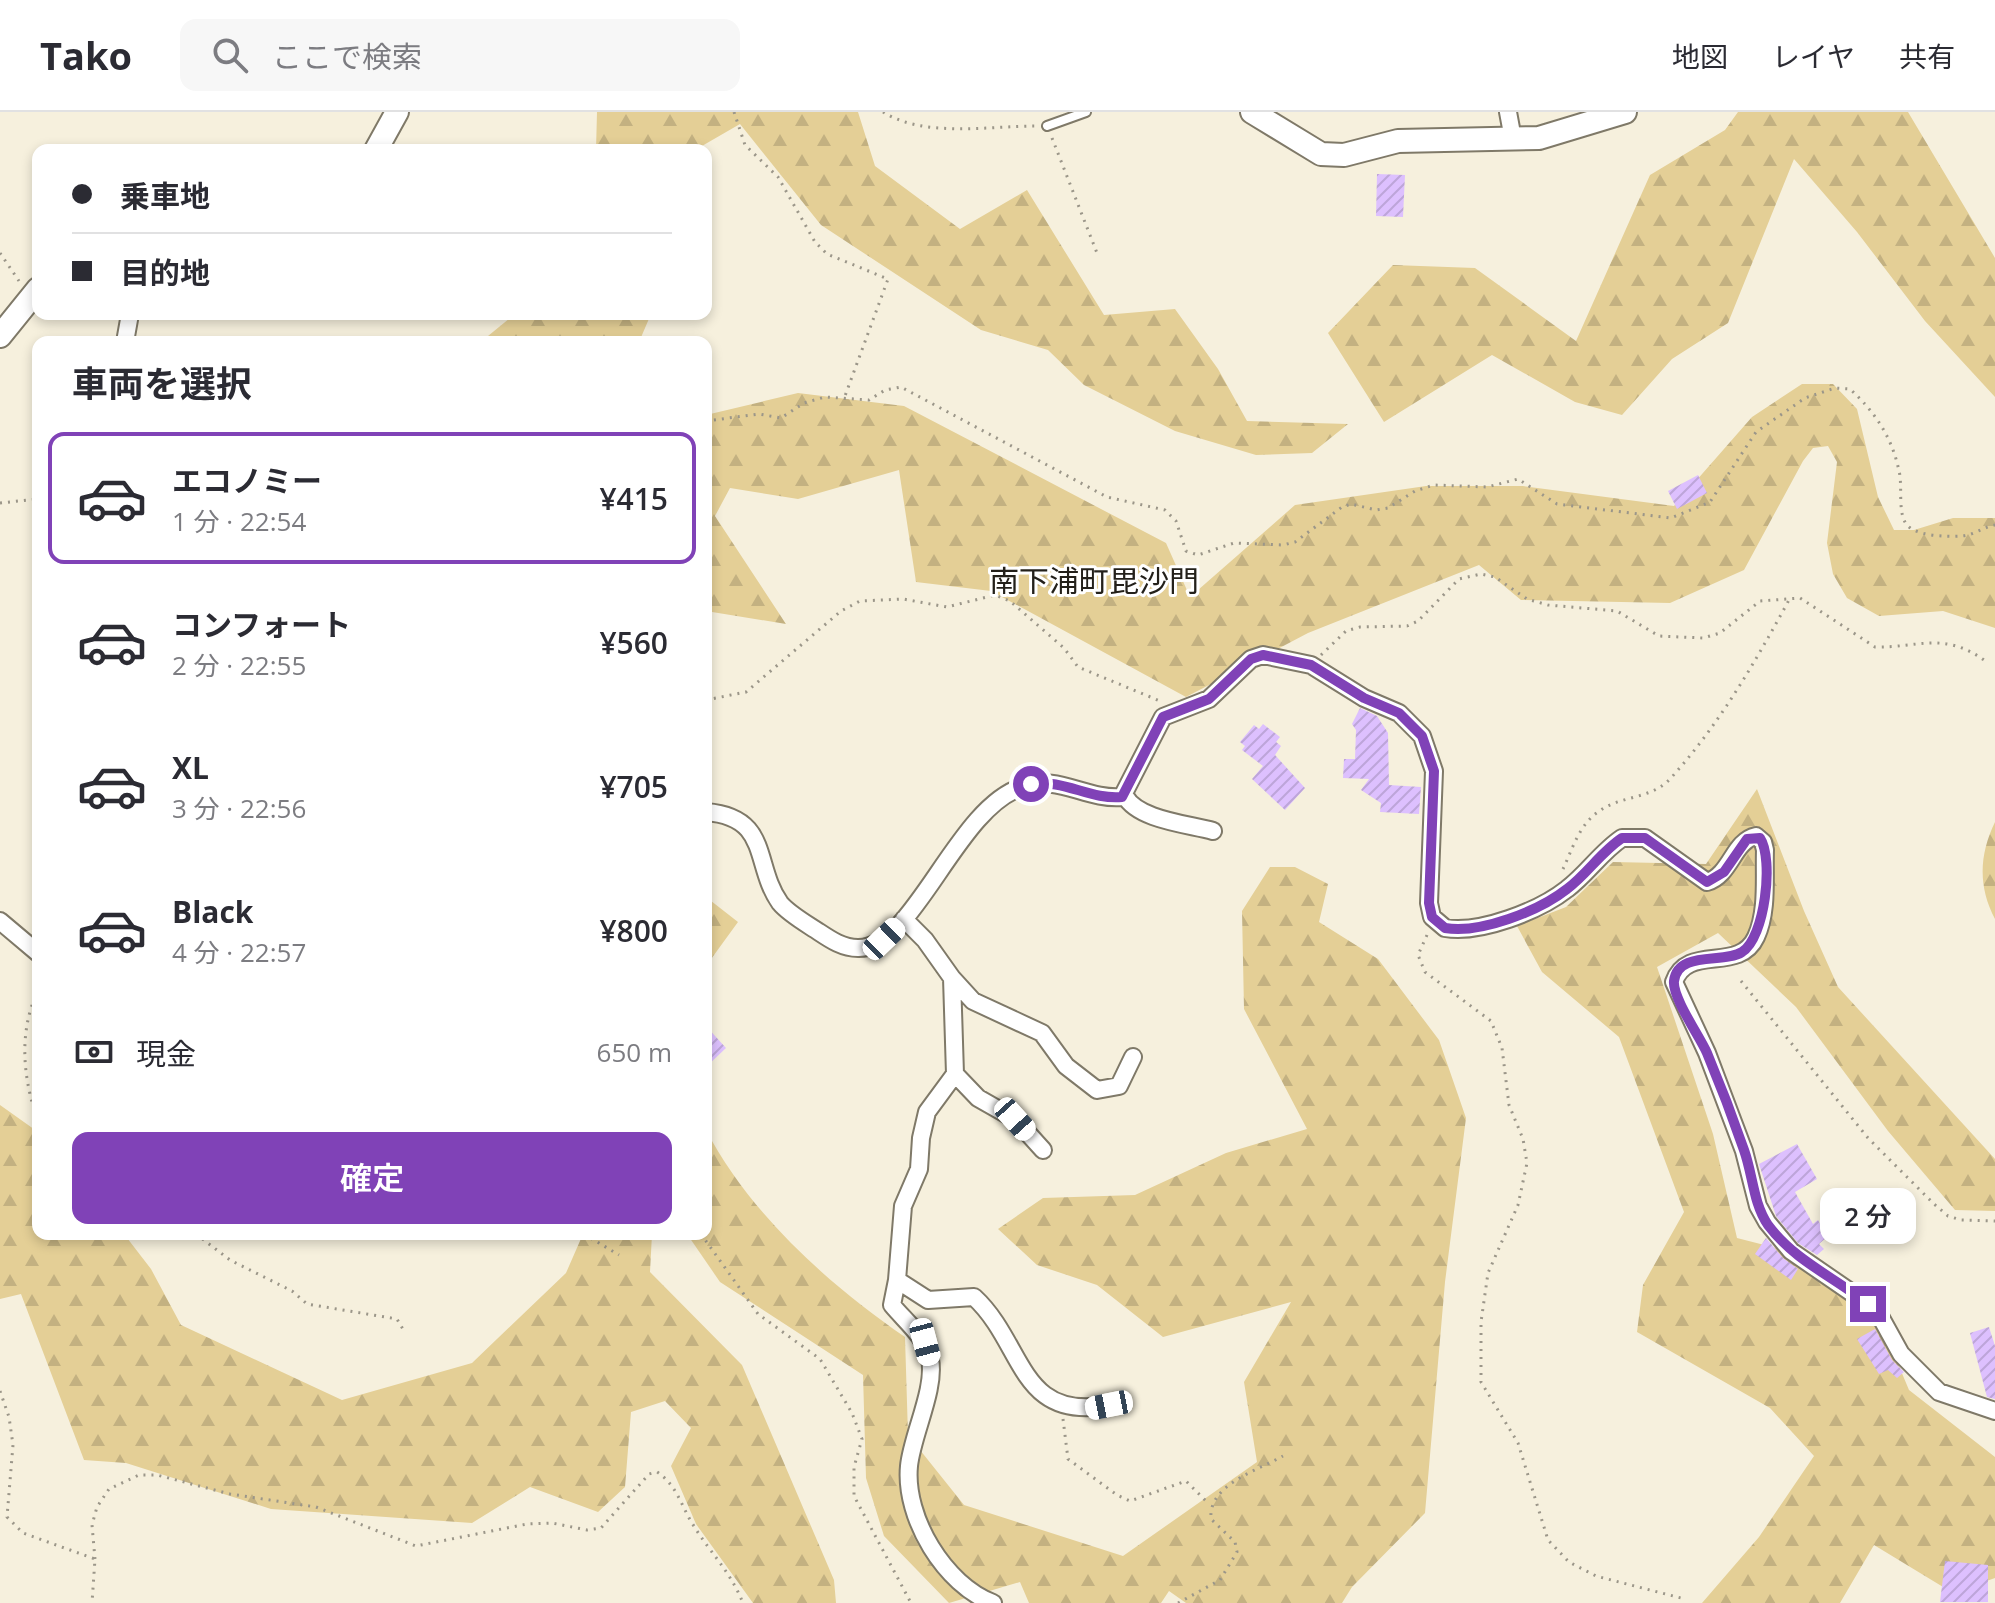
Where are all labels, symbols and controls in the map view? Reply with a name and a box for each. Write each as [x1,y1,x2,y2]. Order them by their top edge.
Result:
search box [180,19,740,91]
text: Tako [40,29,132,81]
icon: search [208,33,252,77]
text: ここで検索 [272,36,422,77]
text: 地図 [1672,37,1728,75]
text: レイヤ [1772,37,1855,75]
text: 共有 [1899,37,1955,75]
text: 乗車地 [120,175,210,216]
text: 目的地 [120,252,210,293]
text: 車両を選択 [72,359,252,408]
text: エコノミー [172,460,322,501]
icon: car [76,462,148,534]
text: ¥415 [599,478,668,519]
text: 1 分 · 22:54 [172,503,306,539]
district label: 南下浦町毘沙門 [989,560,1199,601]
text: コンフォート [172,604,351,645]
icon: car [76,606,148,678]
text: ¥560 [599,622,668,663]
text: 2 分 · 22:55 [172,647,306,683]
text: XL [172,747,209,788]
icon: car [76,750,148,822]
text: ¥705 [599,766,668,807]
route start [1013,766,1049,802]
text: 3 分 · 22:56 [172,790,306,826]
text: Black [172,891,253,932]
icon: car [76,894,148,966]
text: ¥800 [599,910,668,951]
car [858,914,910,964]
text: 4 分 · 22:57 [172,934,306,970]
icon: cash [72,1030,116,1074]
text: 現金 [136,1033,196,1074]
text: 650 m [597,1034,672,1070]
car [990,1093,1040,1145]
button: 確定 [72,1132,672,1224]
callout: 2 分 [1820,1188,1916,1244]
text: 2 分 [1844,1198,1892,1234]
route end [1850,1286,1886,1322]
car [907,1316,943,1368]
car [1083,1389,1135,1421]

